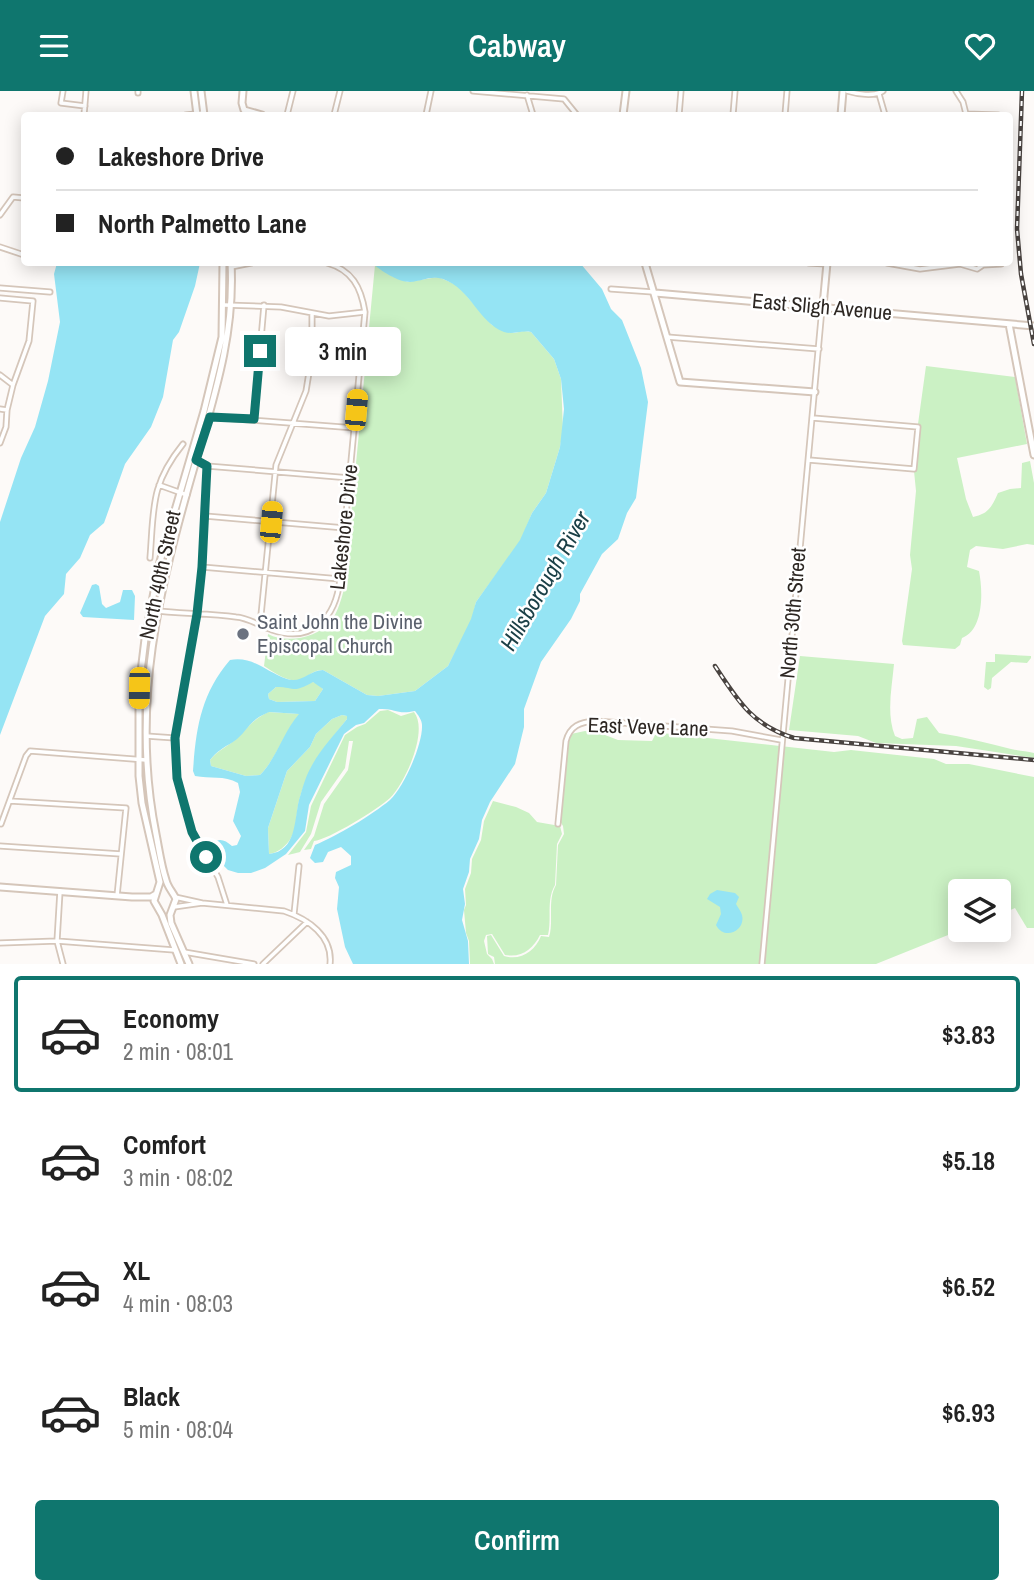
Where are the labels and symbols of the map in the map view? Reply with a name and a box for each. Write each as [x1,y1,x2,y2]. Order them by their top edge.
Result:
street label: East Sligh Avenue [751,286,893,327]
callout: 3 min [284,327,400,375]
route end [244,335,276,367]
car [344,388,369,432]
street label: Lakeshore Drive [322,463,365,591]
car [259,500,284,544]
water label: Hillsborough River [492,505,597,656]
street label: North 40th Street [132,508,187,642]
street label: North 30th Street [772,546,813,680]
place label: Saint John the Divine Episcopal Church [257,607,423,660]
marker: Saint John the Divine Episcopal Church [235,626,251,642]
car [129,667,150,709]
street label: East Veve Lane [587,710,709,743]
route start [190,841,222,873]

